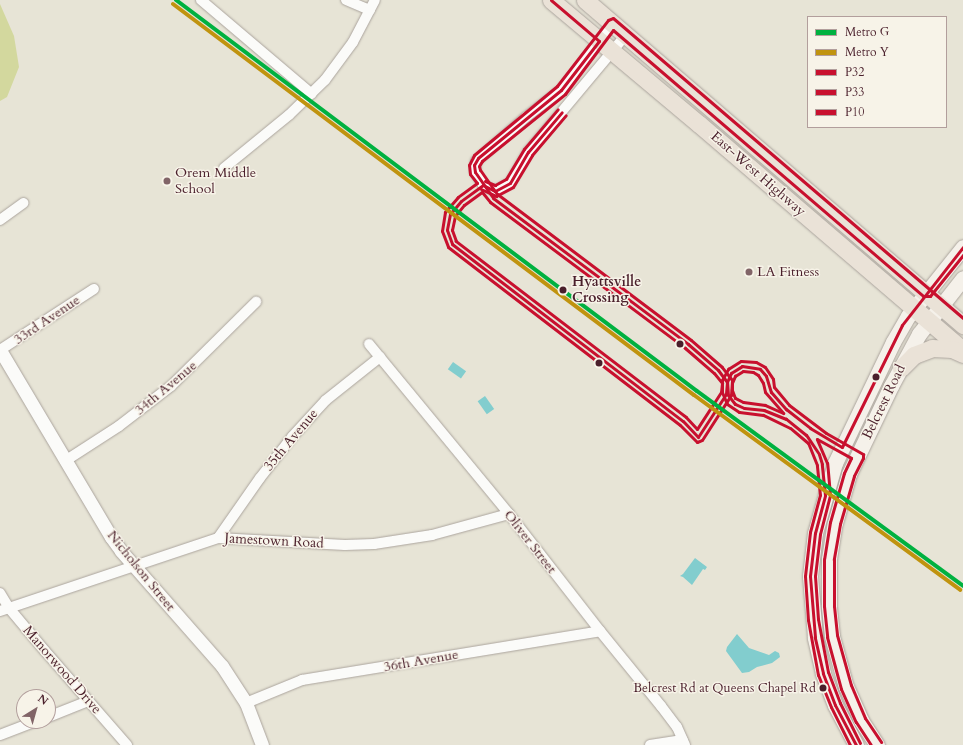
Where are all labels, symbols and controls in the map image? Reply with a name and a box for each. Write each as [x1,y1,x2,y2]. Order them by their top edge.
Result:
legend [807,16,947,128]
text: Metro G [845,24,889,40]
text: Metro Y [845,44,889,60]
text: P32 [845,64,864,80]
text: P33 [845,84,864,100]
text: P10 [845,104,864,120]
street label: East-West Highway [707,128,809,220]
place label: Orem Middle School [175,165,256,198]
marker: Orem Middle School [162,176,172,186]
place label: LA Fitness [757,264,819,280]
marker: LA Fitness [744,267,754,277]
place label: Hyattsville Crossing [572,274,641,306]
marker: Hyattsville Crossing [557,284,569,296]
street label: 33rd Avenue [11,292,83,348]
unlabelled marker [675,339,685,349]
street label: 34th Avenue [132,357,200,419]
unlabelled marker [594,358,604,368]
street label: Belcrest Road [859,362,909,442]
unlabelled marker [871,372,881,382]
street label: 35th Avenue [260,406,322,474]
street label: Oliver Street [500,507,560,577]
street label: Nicholson Street [103,527,179,615]
street label: Jamestown Road [224,530,324,552]
street label: Manorwood Drive [19,622,105,718]
street label: 36th Avenue [382,646,460,676]
place label: Belcrest Rd at Queens Chapel Rd [633,680,816,696]
marker: Belcrest Rd at Queens Chapel Rd [818,683,828,693]
north arrow [16,689,56,729]
text: N [35,691,51,709]

